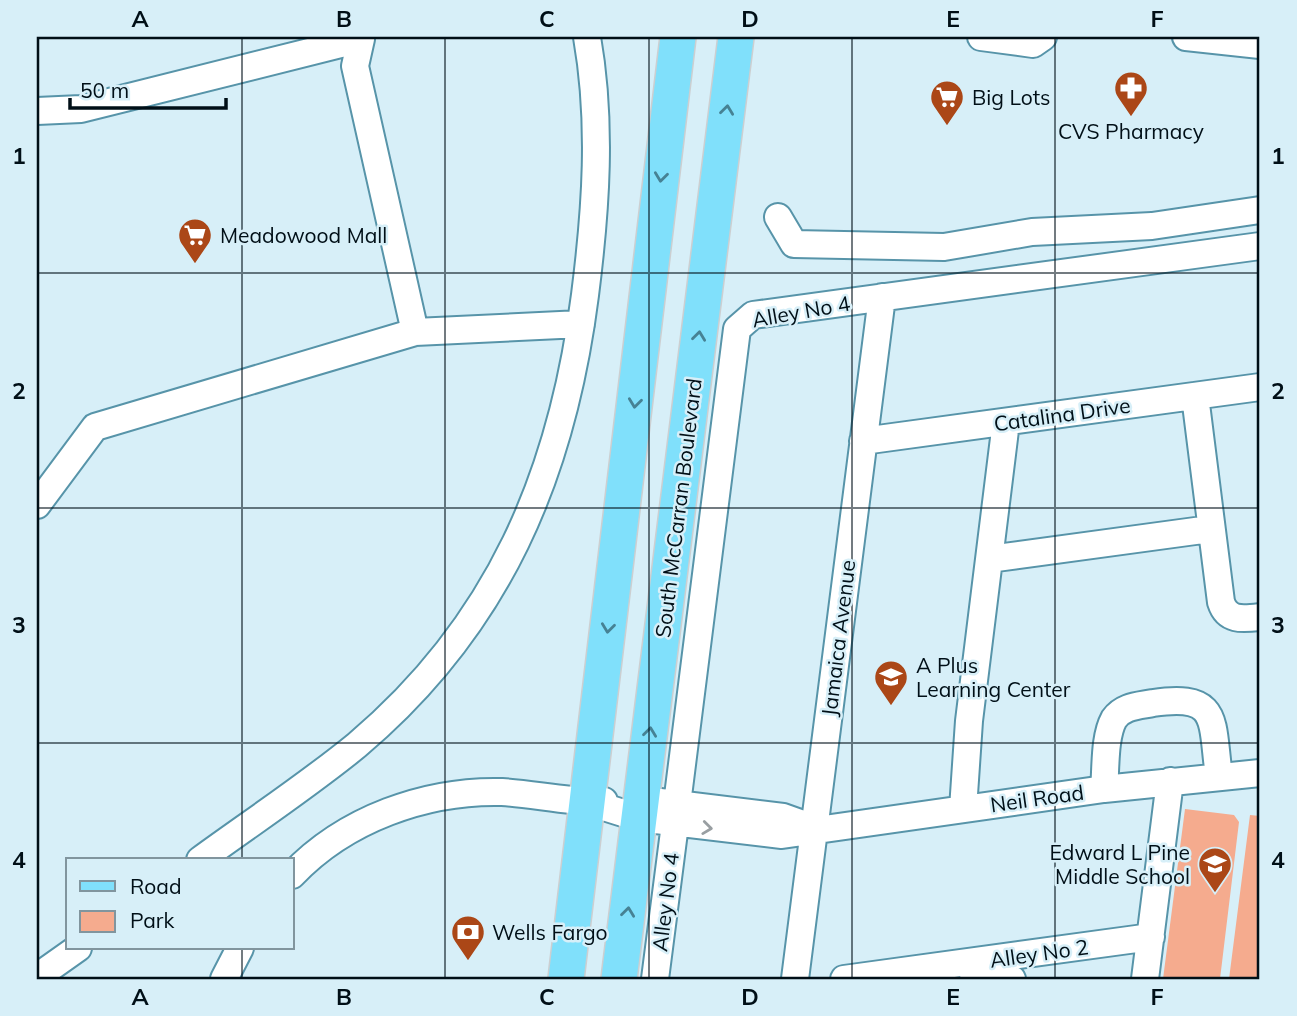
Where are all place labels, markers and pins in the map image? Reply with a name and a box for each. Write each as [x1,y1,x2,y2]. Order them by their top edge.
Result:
pharmacy icon: CVS Pharmacy [1112,69,1150,118]
supermarket icon: Big Lots [928,78,966,127]
place label: Big Lots [972,84,1050,110]
place label: CVS Pharmacy [1058,118,1204,144]
supermarket icon: Meadowood Mall [176,216,214,265]
place label: Meadowood Mall [220,222,387,248]
place label: A Plus Learning Center [916,652,1071,702]
school or university icon: A Plus Learning Center [872,658,910,707]
place label: Edward L Pine Middle School [1050,839,1190,889]
school or university icon: Edward L Pine Middle School [1196,845,1234,894]
bank icon: Wells Fargo [449,913,487,962]
place label: Wells Fargo [492,919,608,945]

